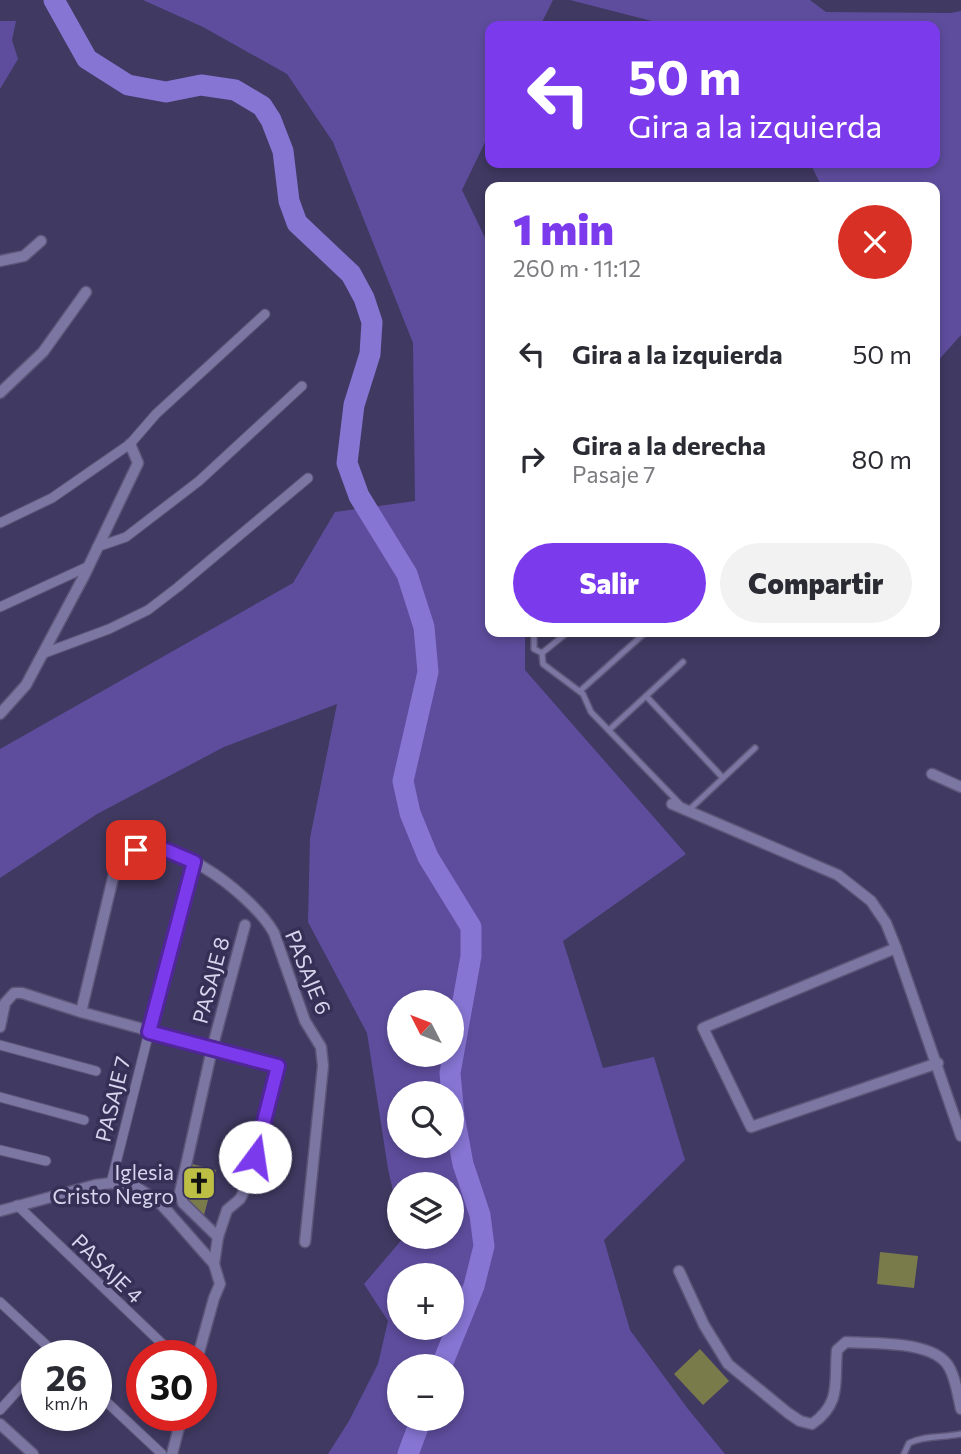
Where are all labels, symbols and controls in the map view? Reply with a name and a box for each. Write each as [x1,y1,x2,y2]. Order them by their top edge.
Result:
text: 50 m [628,45,741,105]
icon: left [513,49,604,140]
text: Gira a la izquierda [628,105,882,145]
text: 1 min [513,202,614,254]
button: close [838,205,912,279]
text: 260 m · 11:12 [513,254,641,282]
icon: left [513,335,551,373]
text: Gira a la izquierda [572,338,783,369]
text: 50 m [852,338,912,369]
text: Gira a la derecha [572,429,766,460]
icon: right [513,440,551,478]
text: 80 m [852,443,912,474]
text: Pasaje 7 [572,460,656,488]
button: Salir [513,543,706,623]
button: Compartir [720,543,912,623]
pin [106,820,166,880]
icon: arrive [117,831,155,869]
street label: PASAJE 6 [281,926,337,1018]
street label: PASAJE 8 [186,934,234,1026]
north arrow [387,990,464,1068]
map controls [387,990,464,1431]
street label: PASAJE 7 [89,1054,135,1144]
button: search [387,1081,464,1158]
position arrow [218,1120,292,1194]
place label: Iglesia Cristo Negro [52,1159,174,1208]
church icon: Iglesia Cristo Negro [180,1164,218,1202]
button: layers [387,1172,464,1249]
street label: PASAJE 4 [67,1228,149,1308]
button: + [387,1263,464,1340]
speed limit sign: 30 [126,1340,217,1431]
button: − [387,1354,464,1431]
text: 26 [46,1355,87,1398]
text: km/h [45,1392,88,1414]

